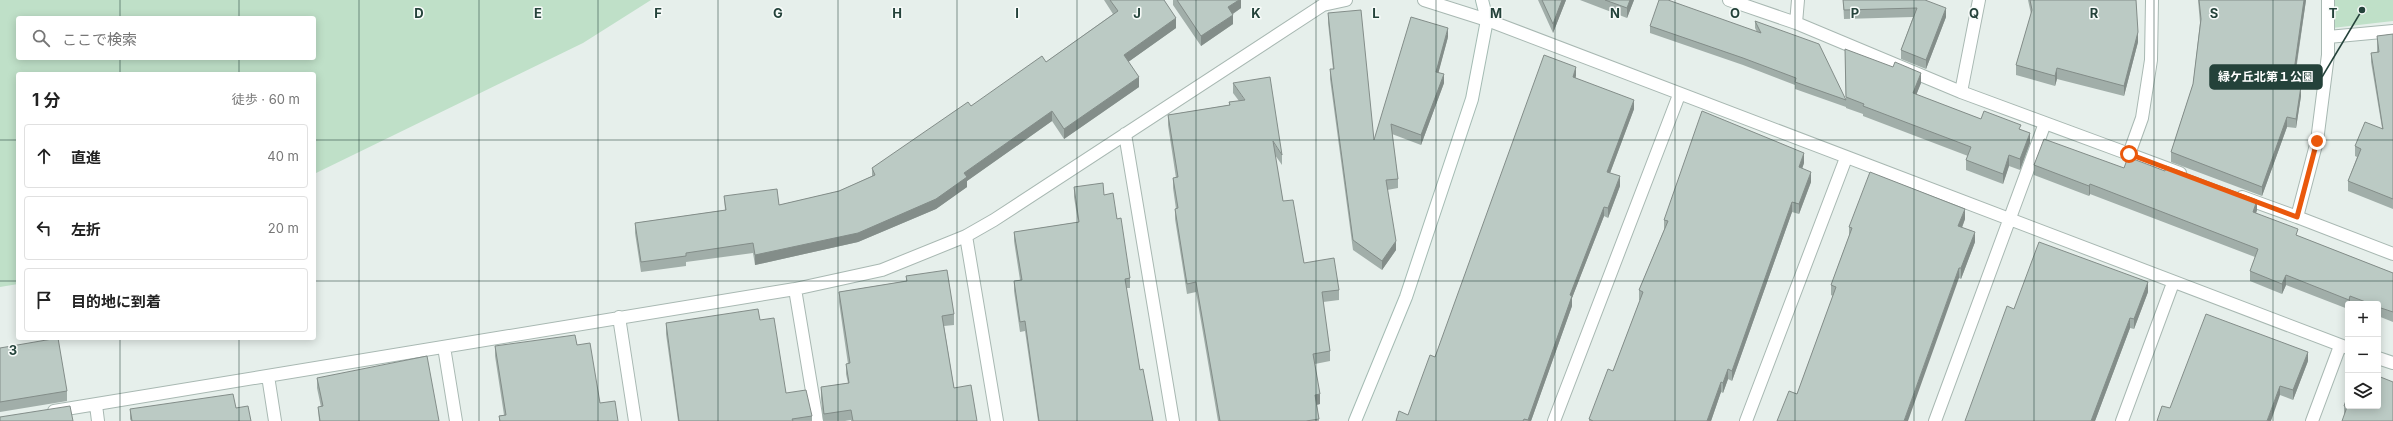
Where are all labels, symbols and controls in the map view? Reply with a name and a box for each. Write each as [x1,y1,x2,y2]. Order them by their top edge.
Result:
text: D [414,5,424,21]
text: E [534,5,542,21]
text: F [654,5,662,21]
text: G [773,5,783,21]
text: H [892,5,902,21]
text: I [1015,5,1019,21]
text: J [1133,5,1141,21]
text: K [1251,5,1261,21]
text: L [1372,5,1380,21]
text: M [1490,5,1502,21]
text: N [1610,5,1620,21]
text: O [1730,5,1740,21]
text: P [1851,5,1859,21]
text: Q [1969,5,1979,21]
text: R [2090,5,2099,21]
text: S [2210,5,2218,21]
text: T [2329,5,2338,21]
search box [16,16,316,60]
icon: search [30,27,52,49]
text: ここで検索 [62,30,137,49]
callout: 緑ケ丘北第１公園 [2210,65,2322,89]
text: 緑ケ丘北第１公園 [2218,69,2314,84]
text: 1 分 [32,90,60,110]
text: 徒歩 · 60 m [232,91,300,107]
route end [2308,132,2326,150]
icon: ahead [33,145,55,167]
route start [2120,145,2138,163]
text: 直進 [71,148,101,167]
text: 40 m [267,148,299,164]
icon: left [33,217,55,239]
text: 左折 [71,220,101,239]
text: 20 m [268,220,299,236]
icon: arrive [33,289,55,311]
text: 目的地に到着 [71,292,161,311]
map controls [2345,301,2381,409]
button: + [2345,301,2381,337]
button: − [2345,337,2381,373]
text: 3 [9,342,17,358]
button: layers [2345,373,2381,409]

